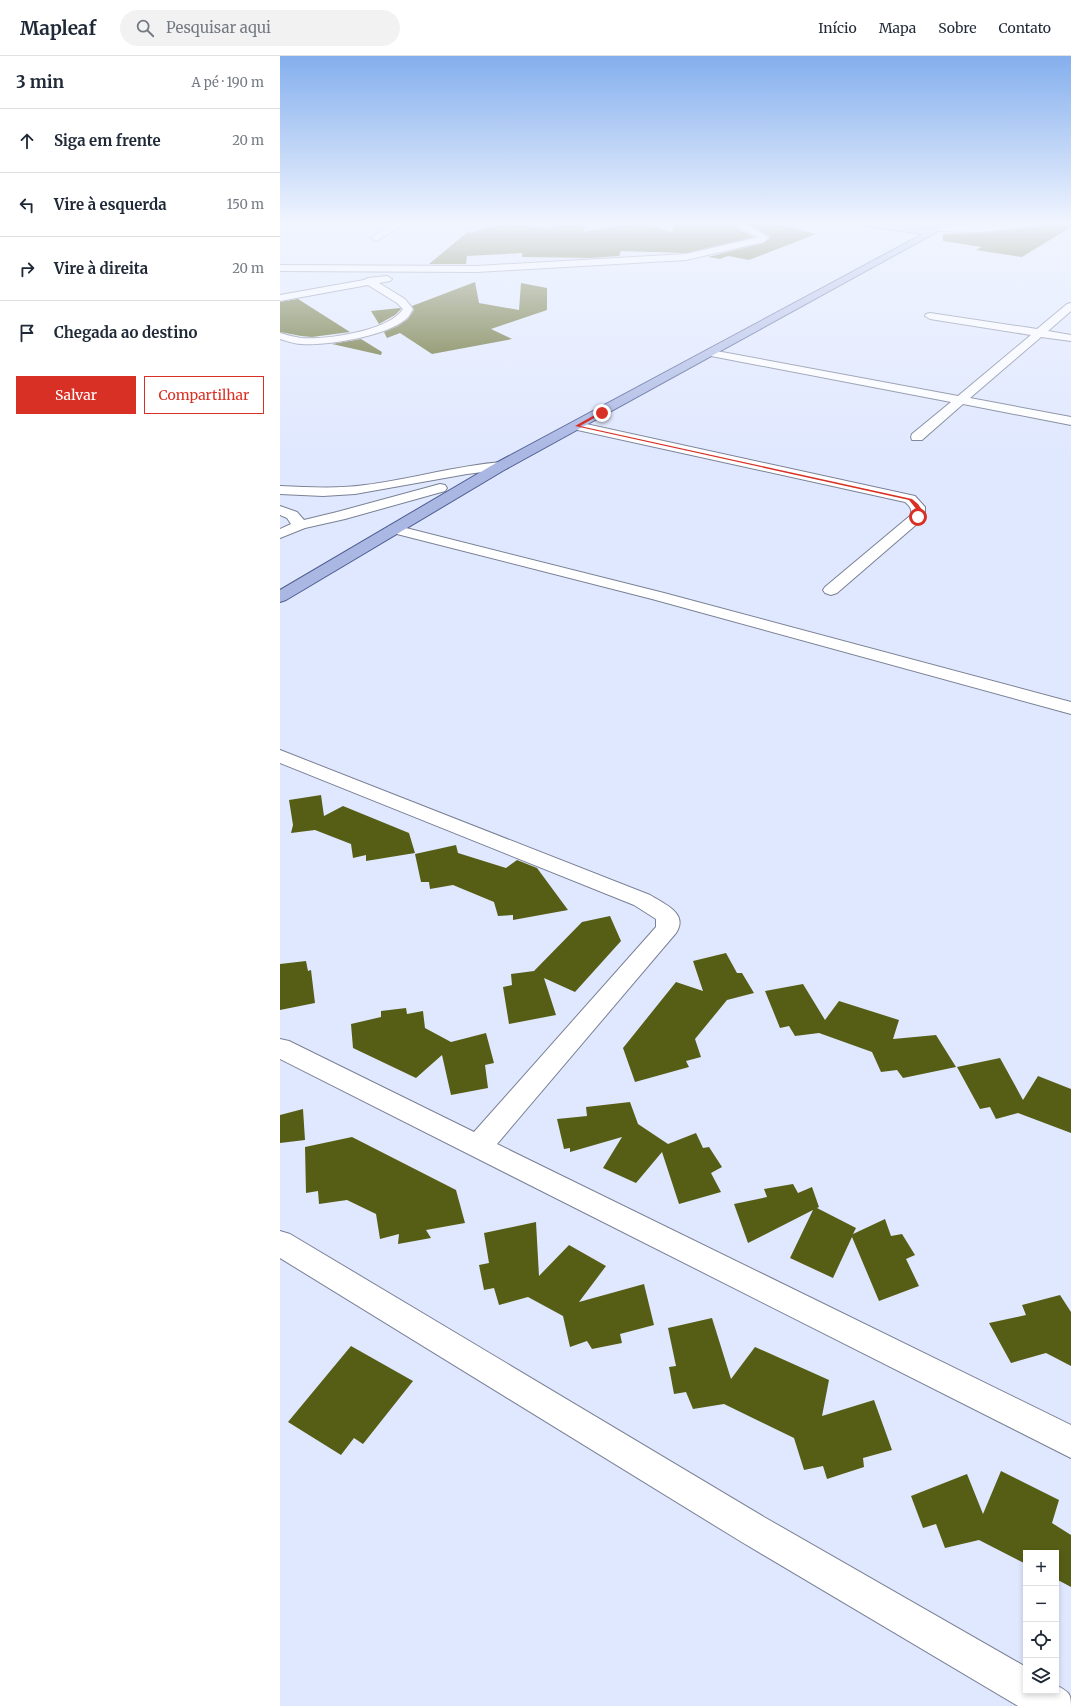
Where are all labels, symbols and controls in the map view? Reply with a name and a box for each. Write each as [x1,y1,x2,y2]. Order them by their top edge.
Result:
search box [120,10,400,46]
text: Mapleaf [20,16,96,40]
icon: search [134,17,156,39]
text: Pesquisar aqui [166,18,271,37]
text: Início [818,19,857,37]
text: Mapa [879,19,916,37]
text: Sobre [938,19,977,37]
text: Contato [999,19,1051,37]
text: 3 min [16,71,64,93]
text: A pé · 190 m [192,74,264,91]
icon: ahead [16,130,38,152]
text: Siga em frente [54,131,161,150]
text: 20 m [232,132,264,149]
icon: left [16,194,38,216]
text: Vire à esquerda [54,195,167,214]
text: 150 m [227,196,264,213]
icon: right [16,258,38,280]
text: Vire à direita [54,259,148,278]
text: 20 m [232,260,264,277]
icon: arrive [16,322,38,344]
text: Chegada ao destino [54,323,197,342]
button: Salvar [16,376,136,414]
button: Compartilhar [144,376,264,414]
route end [593,404,611,422]
route start [909,508,927,526]
map controls [1023,1550,1059,1694]
button: + [1023,1550,1059,1586]
button: − [1023,1586,1059,1622]
button: locate [1023,1622,1059,1658]
button: layers [1023,1658,1059,1694]

